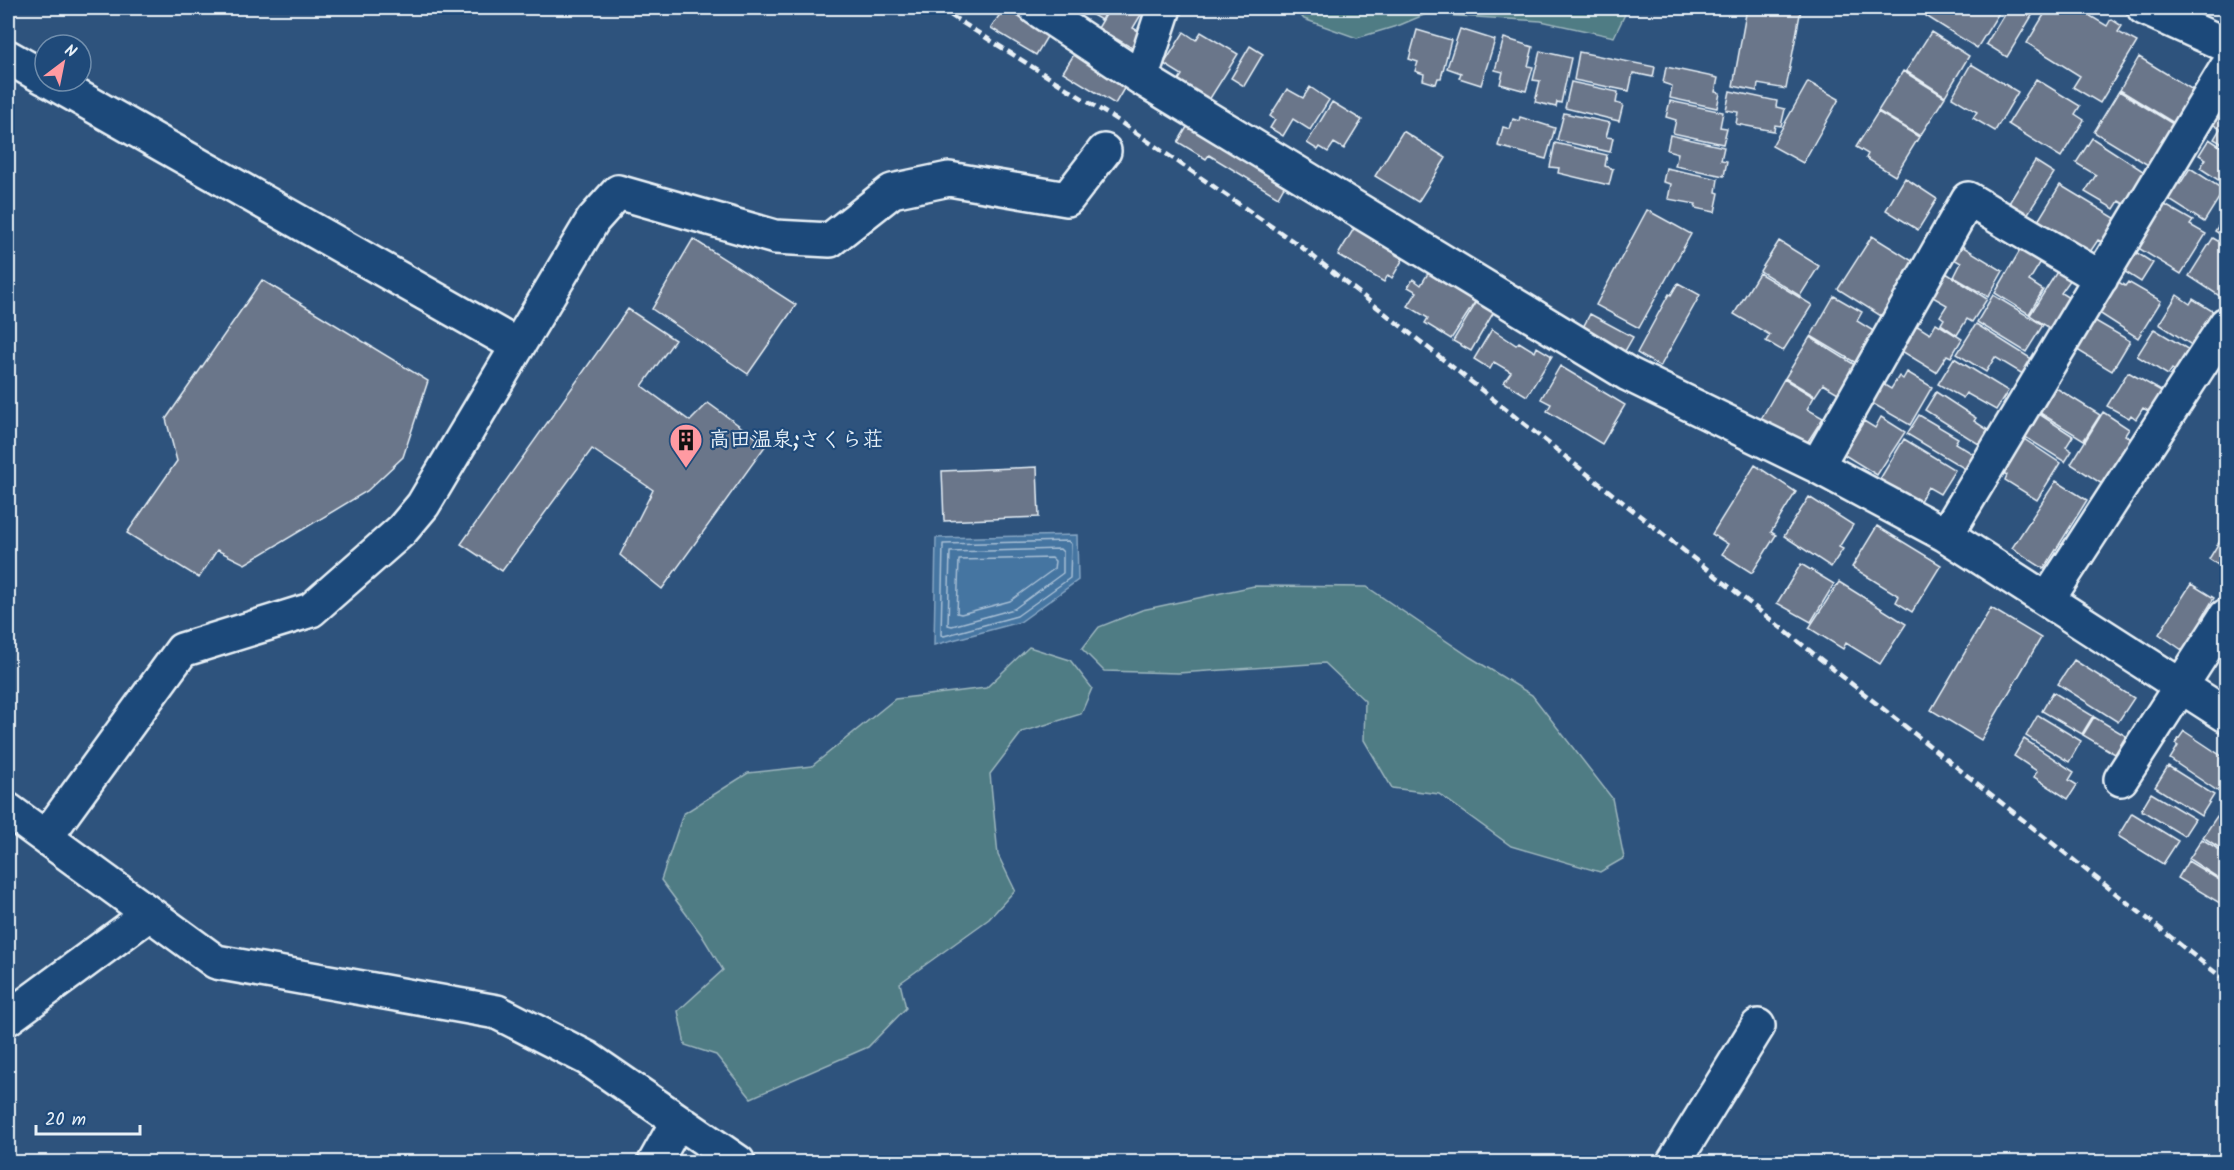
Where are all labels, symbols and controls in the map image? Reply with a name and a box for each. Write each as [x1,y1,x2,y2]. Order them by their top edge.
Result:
north arrow [33,33,93,93]
text: N [59,38,81,65]
building icon: 高田温泉;さくら荘 [668,422,704,469]
place label: 高田温泉;さくら荘 [709,424,883,457]
scale bar [36,1098,140,1136]
text: 20 m [45,1106,86,1135]

